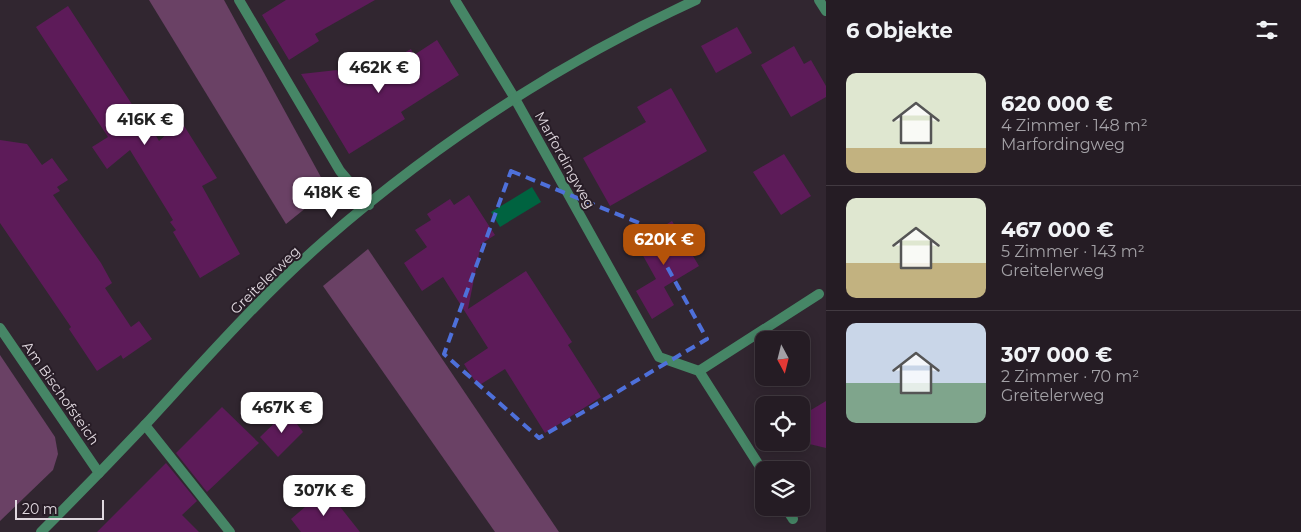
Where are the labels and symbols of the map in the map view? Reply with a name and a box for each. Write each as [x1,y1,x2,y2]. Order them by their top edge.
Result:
pin: 462K € [338,52,420,94]
pin: 416K € [104,104,186,146]
street label: Marfordingweg [531,108,599,212]
pin: 418K € [291,176,373,219]
pin: 620K € [623,224,705,266]
street label: Greitelerweg [226,242,304,318]
north arrow [755,331,810,386]
street label: Am Bischofsteich [19,338,103,448]
pin: 467K € [241,392,323,434]
pin: 307K € [283,474,365,517]
scale bar [15,497,104,520]

